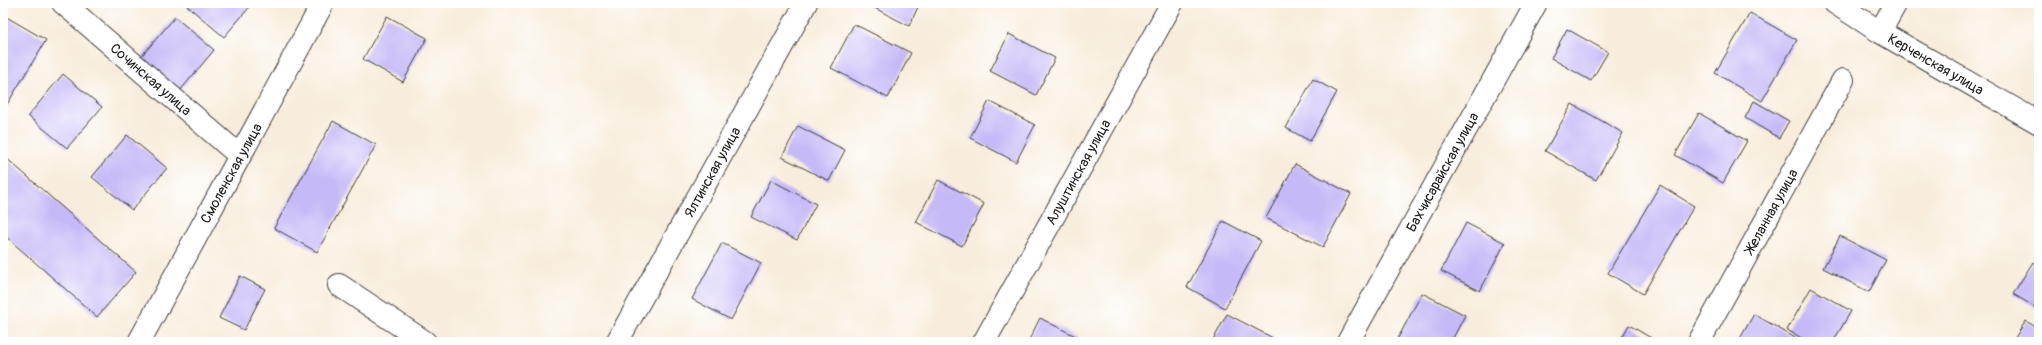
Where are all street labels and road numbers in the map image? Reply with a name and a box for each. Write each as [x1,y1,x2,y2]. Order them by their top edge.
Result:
street label: Керченская улица [1885,30,1987,99]
street label: Сочинская улица [107,40,195,119]
street label: Бахчисарайская улица [1403,110,1482,235]
street label: Алуштинская улица [1042,117,1114,228]
street label: Смоленская улица [197,120,266,226]
street label: Ялтинская улица [681,124,744,221]
street label: Желанная улица [1740,166,1802,258]

